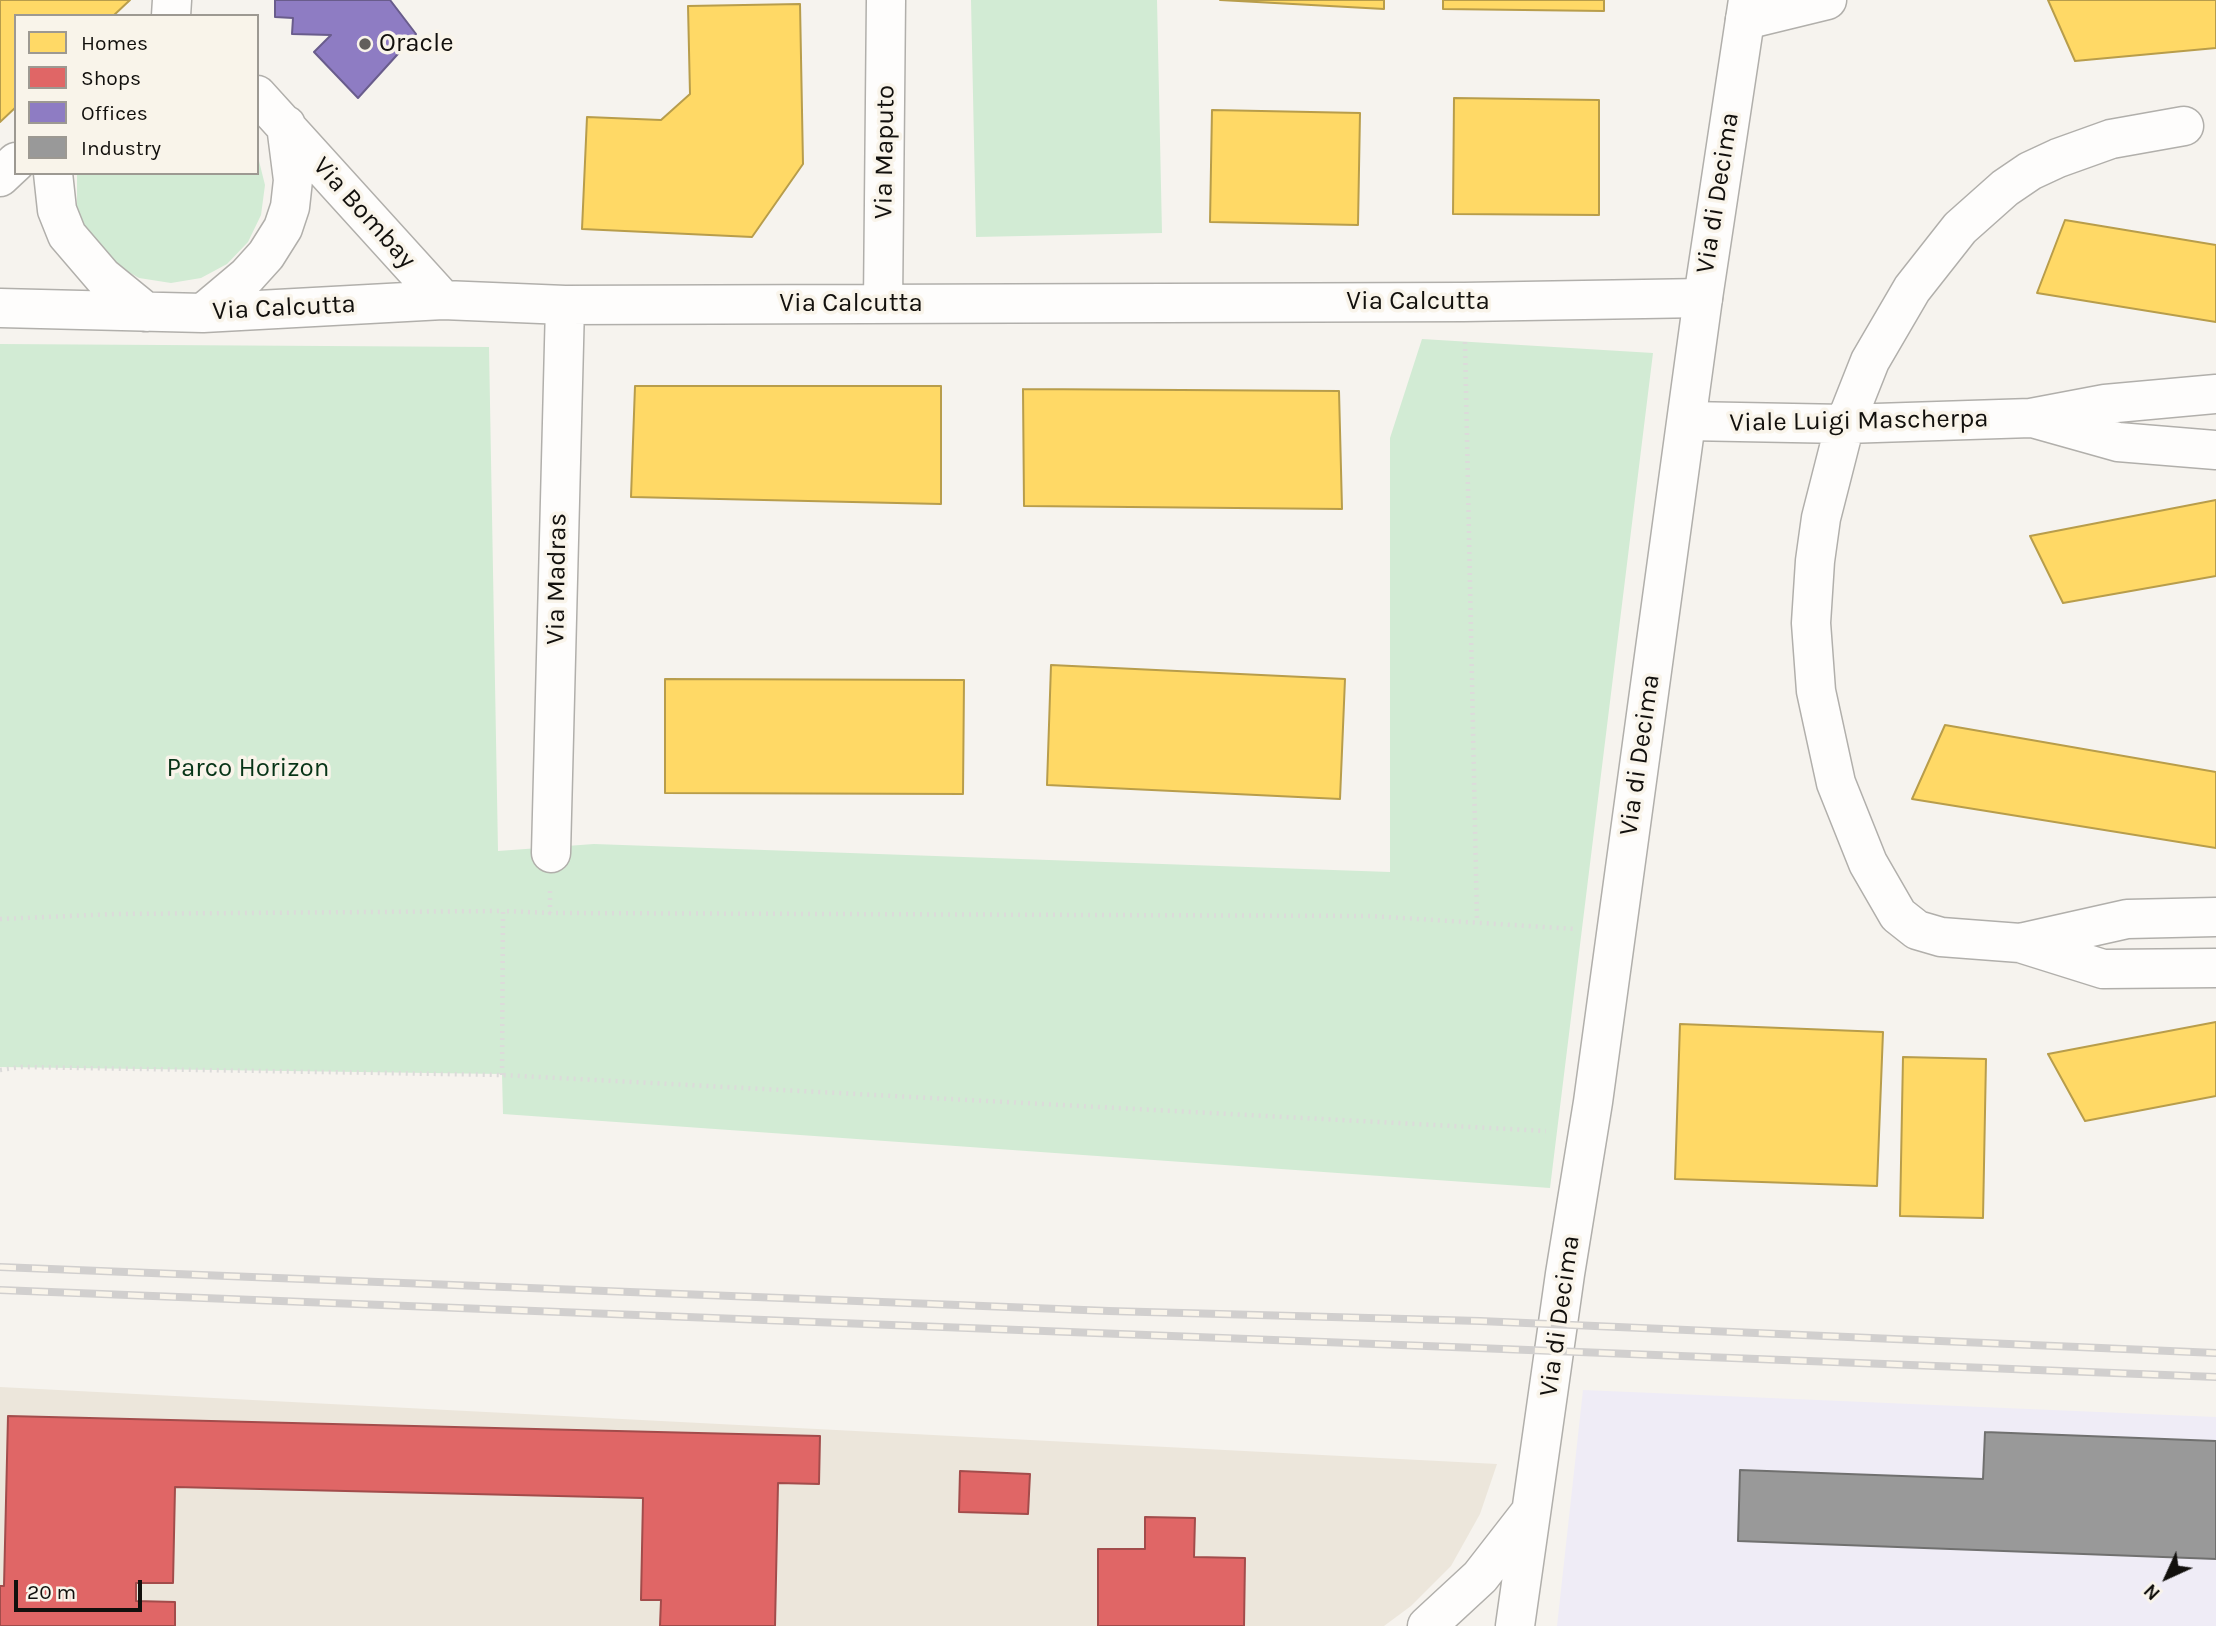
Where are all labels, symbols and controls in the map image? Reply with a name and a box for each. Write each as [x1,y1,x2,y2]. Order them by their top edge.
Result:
legend [14,14,259,175]
place label: Oracle [379,28,454,60]
text: Homes [81,31,148,55]
marker: Oracle [357,36,373,52]
text: Shops [81,66,141,90]
street label: Via Maputo [868,85,902,219]
text: Offices [81,101,148,125]
street label: Via di Decima [1690,110,1746,276]
text: Industry [81,136,161,160]
street label: Via Bombay [306,151,422,275]
street label: Via Calcutta [1346,286,1490,318]
street label: Via Calcutta [779,288,923,320]
street label: Via Calcutta [212,289,356,327]
street label: Viale Luigi Mascherpa [1729,403,1989,439]
street label: Via Madras [540,513,574,645]
street label: Via di Decima [1613,672,1667,838]
park label: Parco Horizon [167,753,329,785]
street label: Via di Decima [1533,1233,1587,1399]
north arrow [2132,1542,2202,1612]
scale bar [18,1566,145,1610]
text: N [2140,1579,2165,1604]
text: 20 m [27,1580,76,1604]

